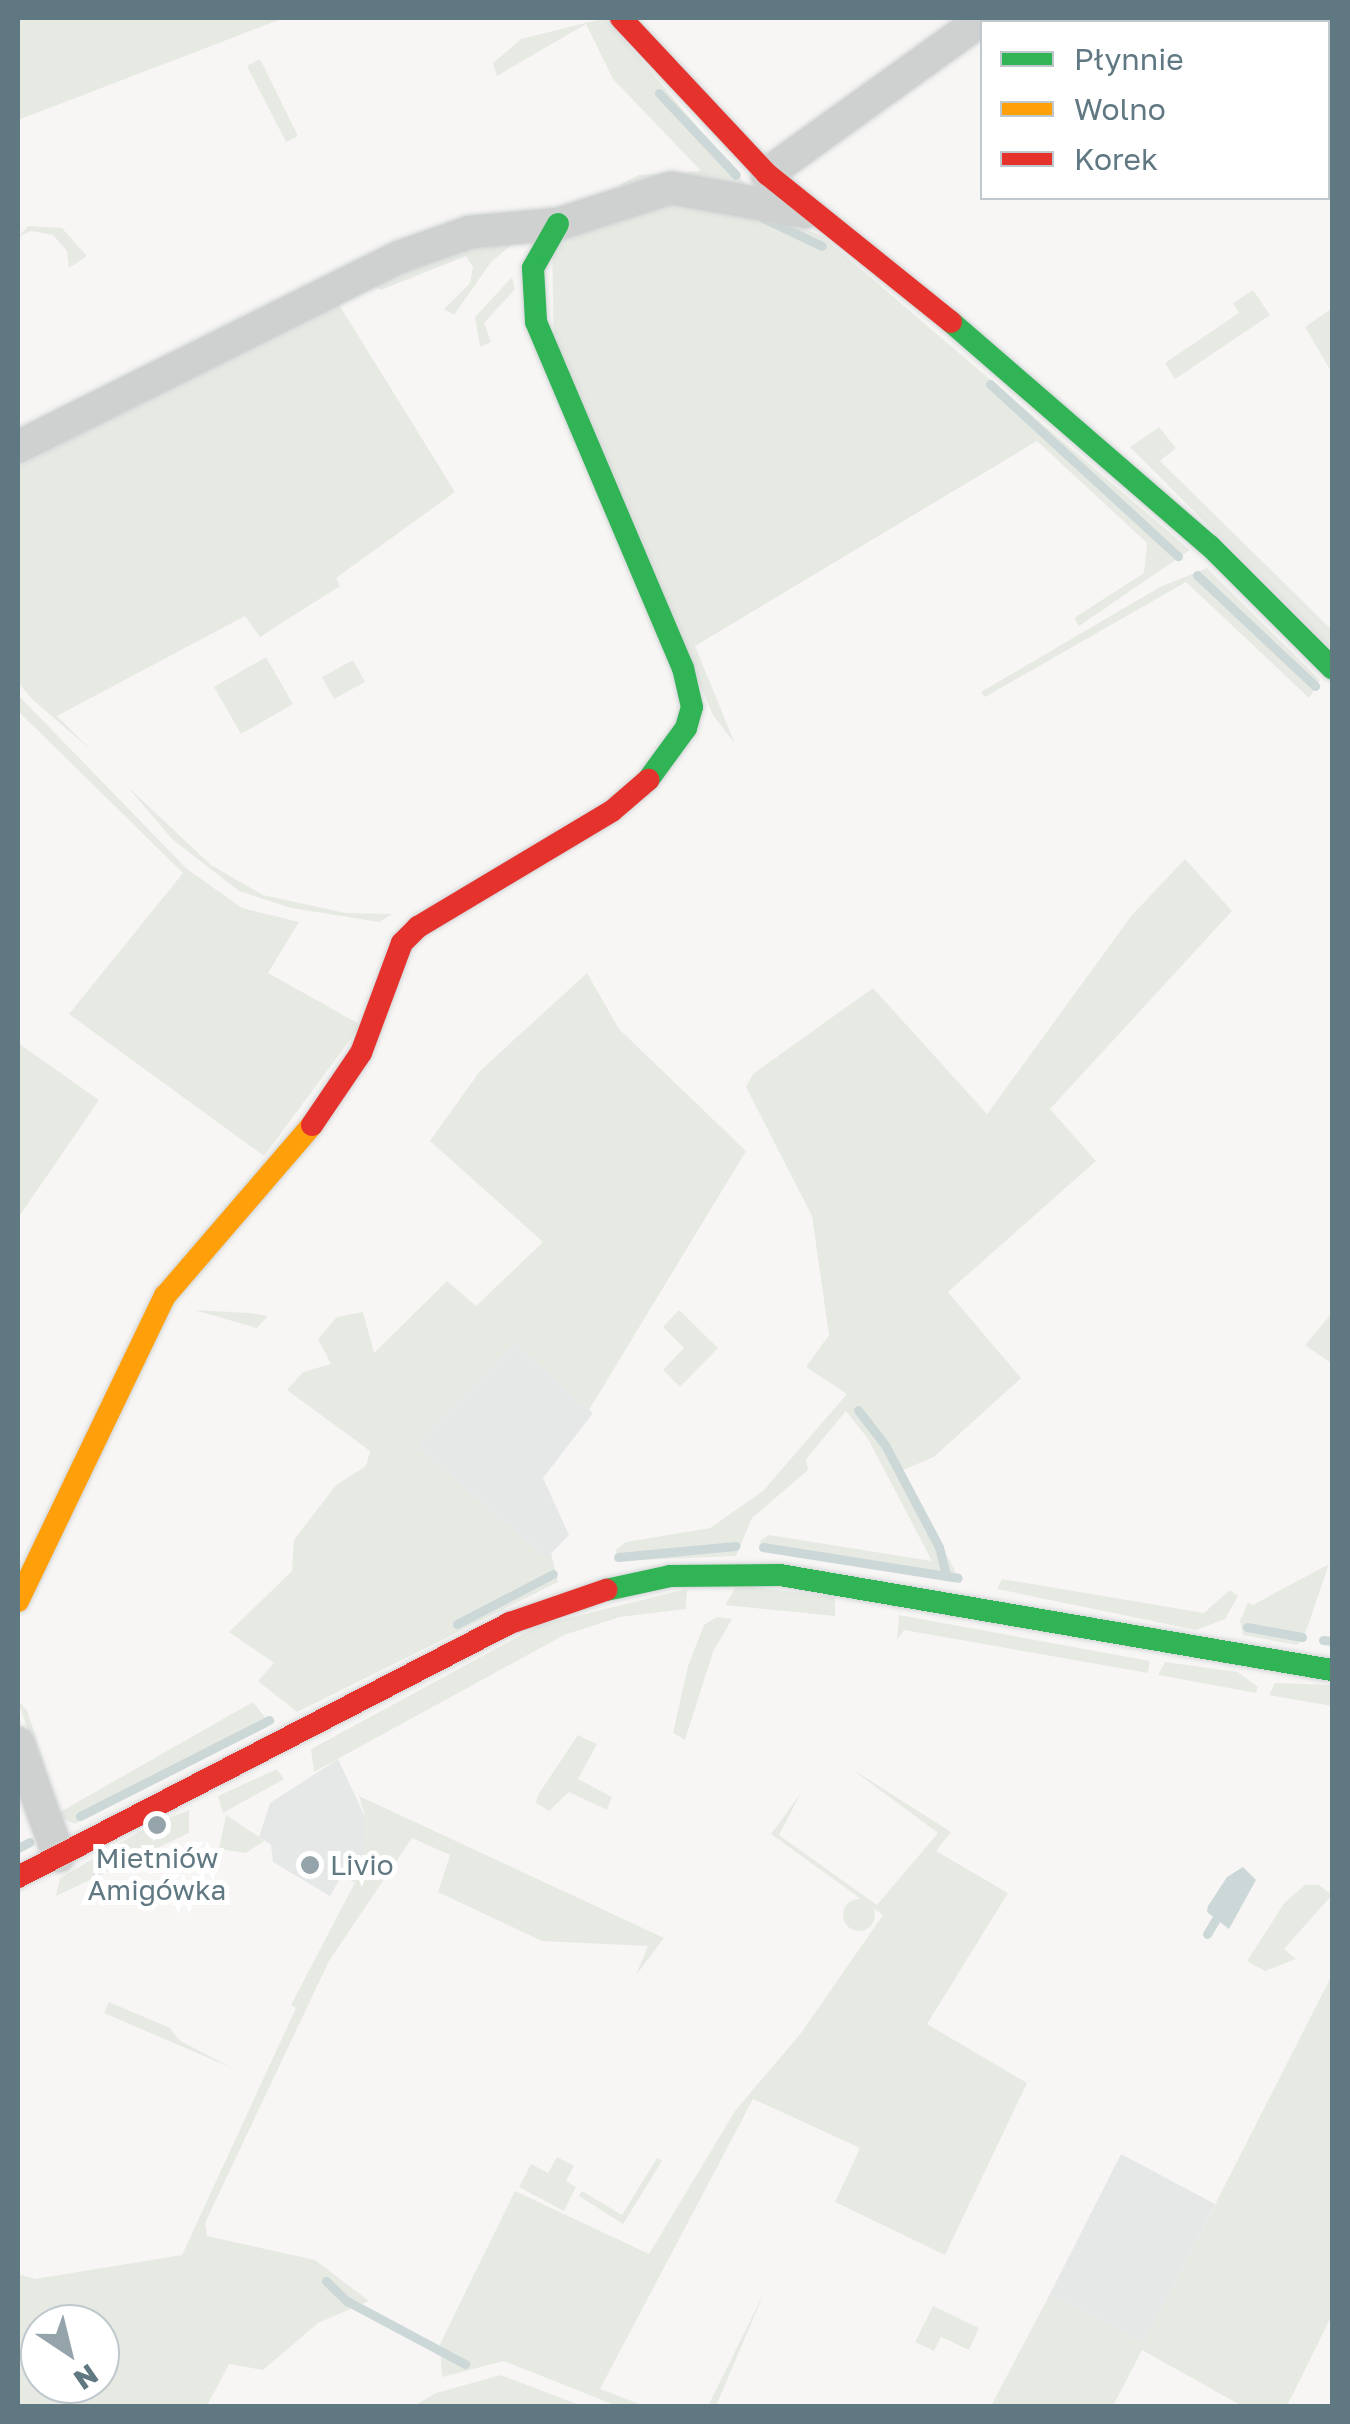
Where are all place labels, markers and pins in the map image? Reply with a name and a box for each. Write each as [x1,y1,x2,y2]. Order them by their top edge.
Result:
marker: Mietniów Amigówka [146,1814,168,1836]
place label: Mietniów Amigówka [88,1841,226,1907]
place label: Livio [330,1848,393,1882]
marker: Livio [299,1854,321,1876]

